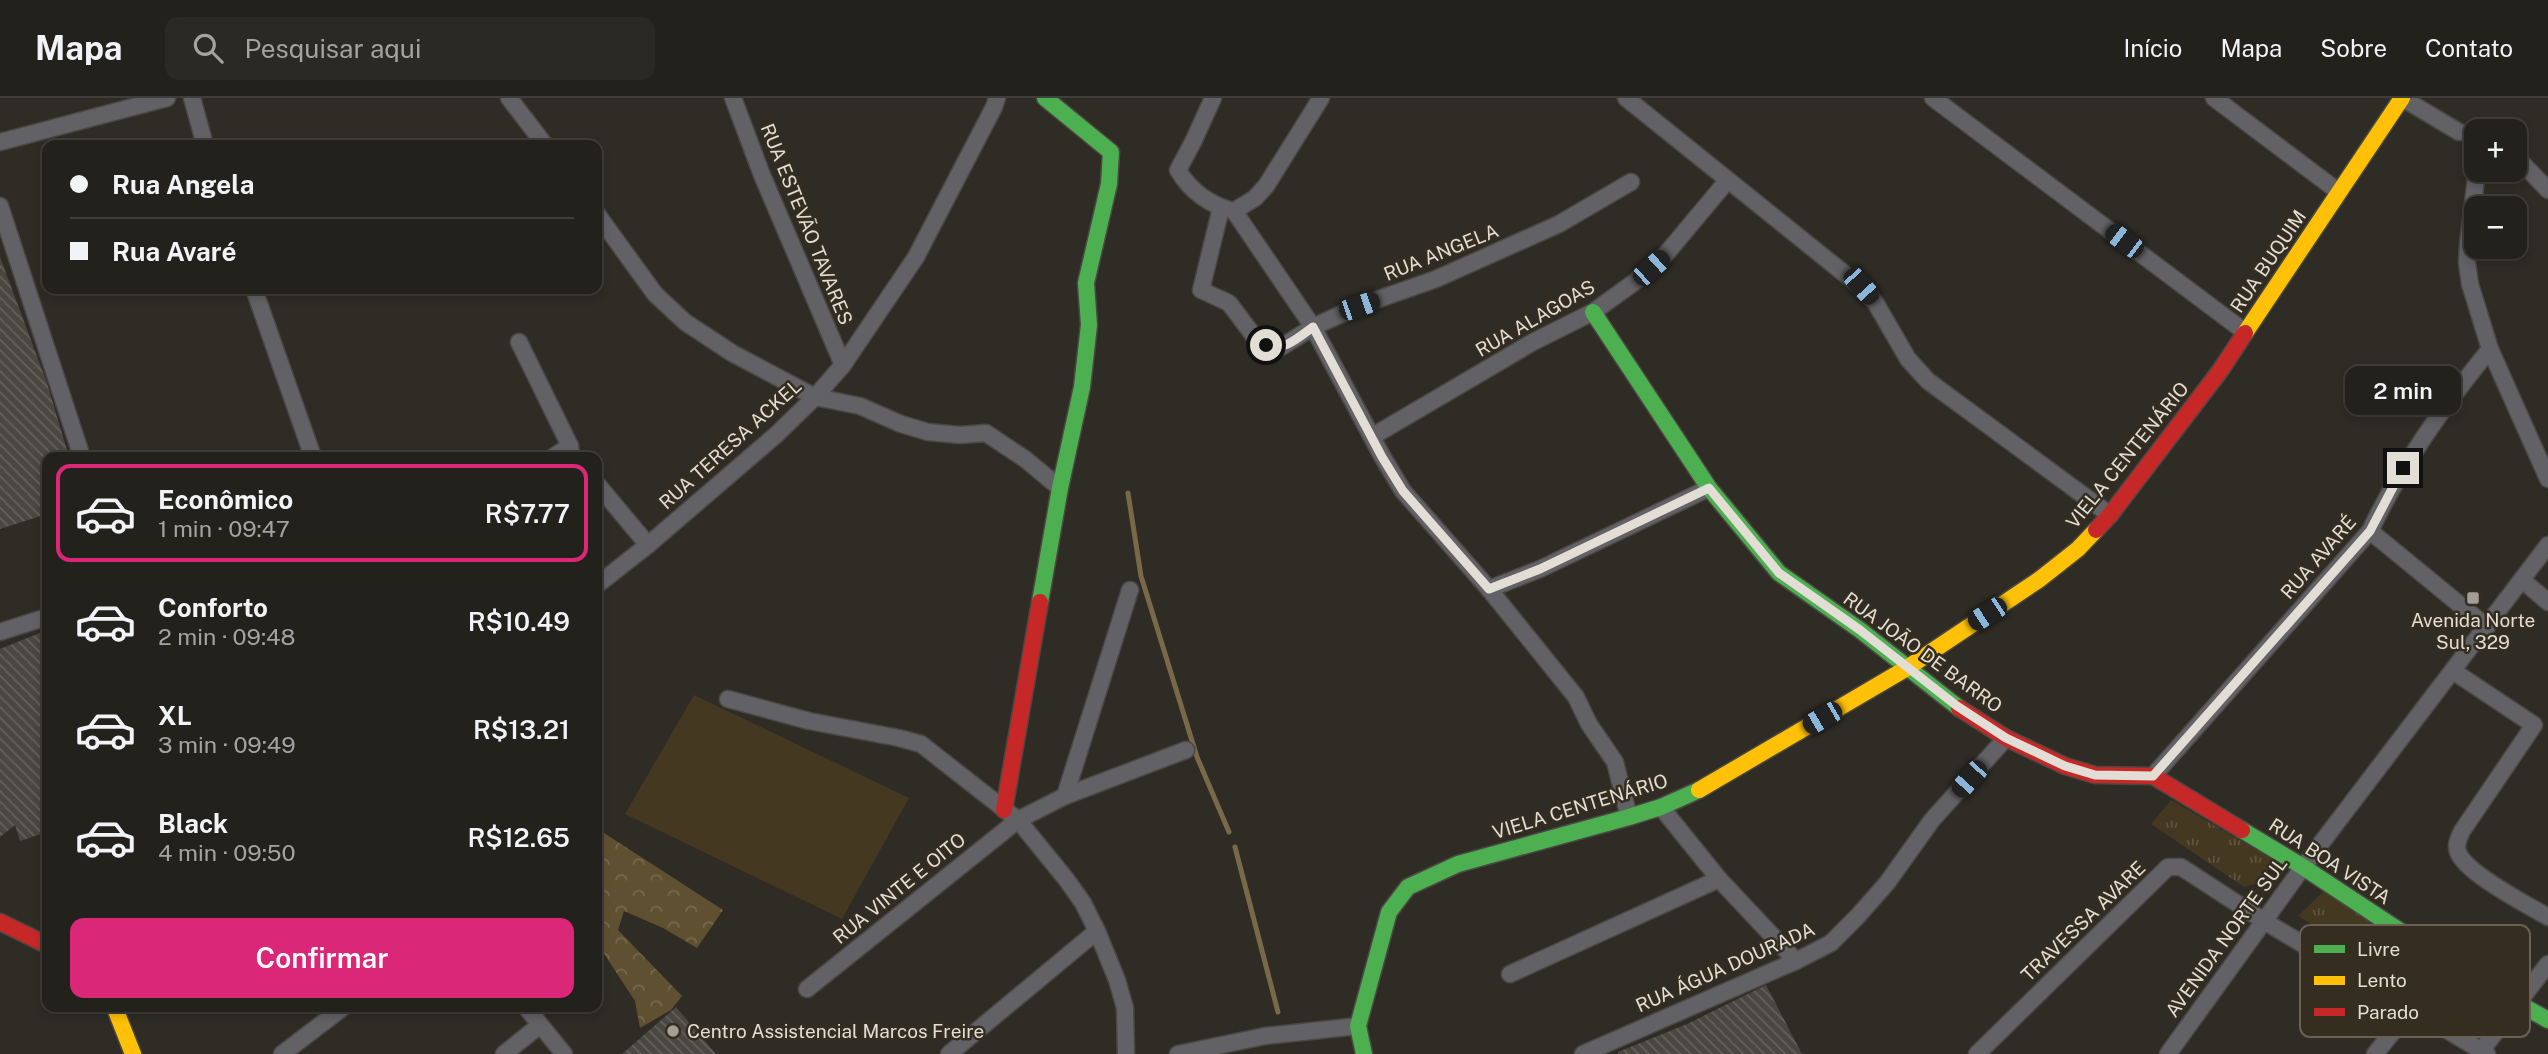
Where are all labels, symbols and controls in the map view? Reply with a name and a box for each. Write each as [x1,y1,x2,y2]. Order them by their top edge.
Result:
search box [165,17,655,80]
text: Mapa [35,29,123,67]
icon: search [189,29,227,67]
text: Pesquisar aqui [245,33,421,64]
text: Início [2124,34,2182,62]
text: Mapa [2220,34,2282,62]
text: Sobre [2320,34,2387,62]
text: Contato [2425,34,2513,62]
map controls [2464,119,2527,259]
button: + [2464,119,2527,182]
street label: RUA ESTEVÃO TAVARES [757,120,857,328]
text: Rua Angela [112,169,254,200]
button: − [2464,196,2527,259]
street label: RUA BUQUIM [2226,206,2310,316]
street label: RUA ANGELA [1380,219,1502,285]
car [2101,220,2148,262]
text: Rua Avaré [112,236,236,267]
car [1629,246,1674,290]
car [1840,263,1883,309]
street label: RUA ALAGOAS [1471,275,1599,361]
car [1336,289,1383,323]
route start [1250,329,1282,361]
callout: 2 min [2345,366,2461,416]
street label: RUA TERESA ACKEL [654,374,806,514]
street label: VIELA CENTENÁRIO [2061,377,2193,533]
text: 2 min [2373,377,2433,404]
route end [2387,452,2419,484]
icon: car [74,482,137,545]
text: Econômico [158,484,293,515]
text: R$7.77 [485,498,570,529]
street label: RUA AVARÉ [2276,511,2360,603]
text: 1 min · 09:47 [158,515,290,542]
street label: RUA JOÃO DE BARRO [1839,587,2007,717]
icon: car [74,590,137,653]
marker: Avenida Norte Sul, 329 [2465,590,2481,606]
text: Conforto [158,592,268,623]
car [1964,594,2011,634]
text: R$10.49 [468,606,570,637]
place label: Avenida Norte Sul, 329 [2411,609,2535,653]
text: 2 min · 09:48 [158,623,295,650]
icon: car [74,698,137,761]
car [1799,698,1846,738]
text: XL [158,700,192,731]
text: R$13.21 [473,714,570,745]
text: 3 min · 09:49 [158,731,296,758]
car [1948,756,1991,802]
street label: VIELA CENTENÁRIO [1490,769,1670,843]
icon: car [74,806,137,869]
text: Black [158,808,228,839]
street label: RUA BOA VISTA [2265,814,2395,908]
text: R$12.65 [467,822,570,853]
street label: RUA VINTE E OITO [828,828,970,948]
text: 4 min · 09:50 [158,839,296,866]
street label: AVENIDA NORTE SUL [2161,853,2291,1021]
street label: TRAVESSA AVARE [2017,856,2149,986]
button: Confirmar [70,918,574,998]
street label: RUA ÁGUA DOURADA [1632,918,1818,1016]
legend [2300,925,2530,1037]
text: Livre [2357,938,2400,960]
text: Lento [2357,969,2407,991]
text: Parado [2357,1001,2419,1023]
place label: Centro Assistencial Marcos Freire [687,1020,984,1042]
marker: Centro Assistencial Marcos Freire [665,1023,681,1039]

